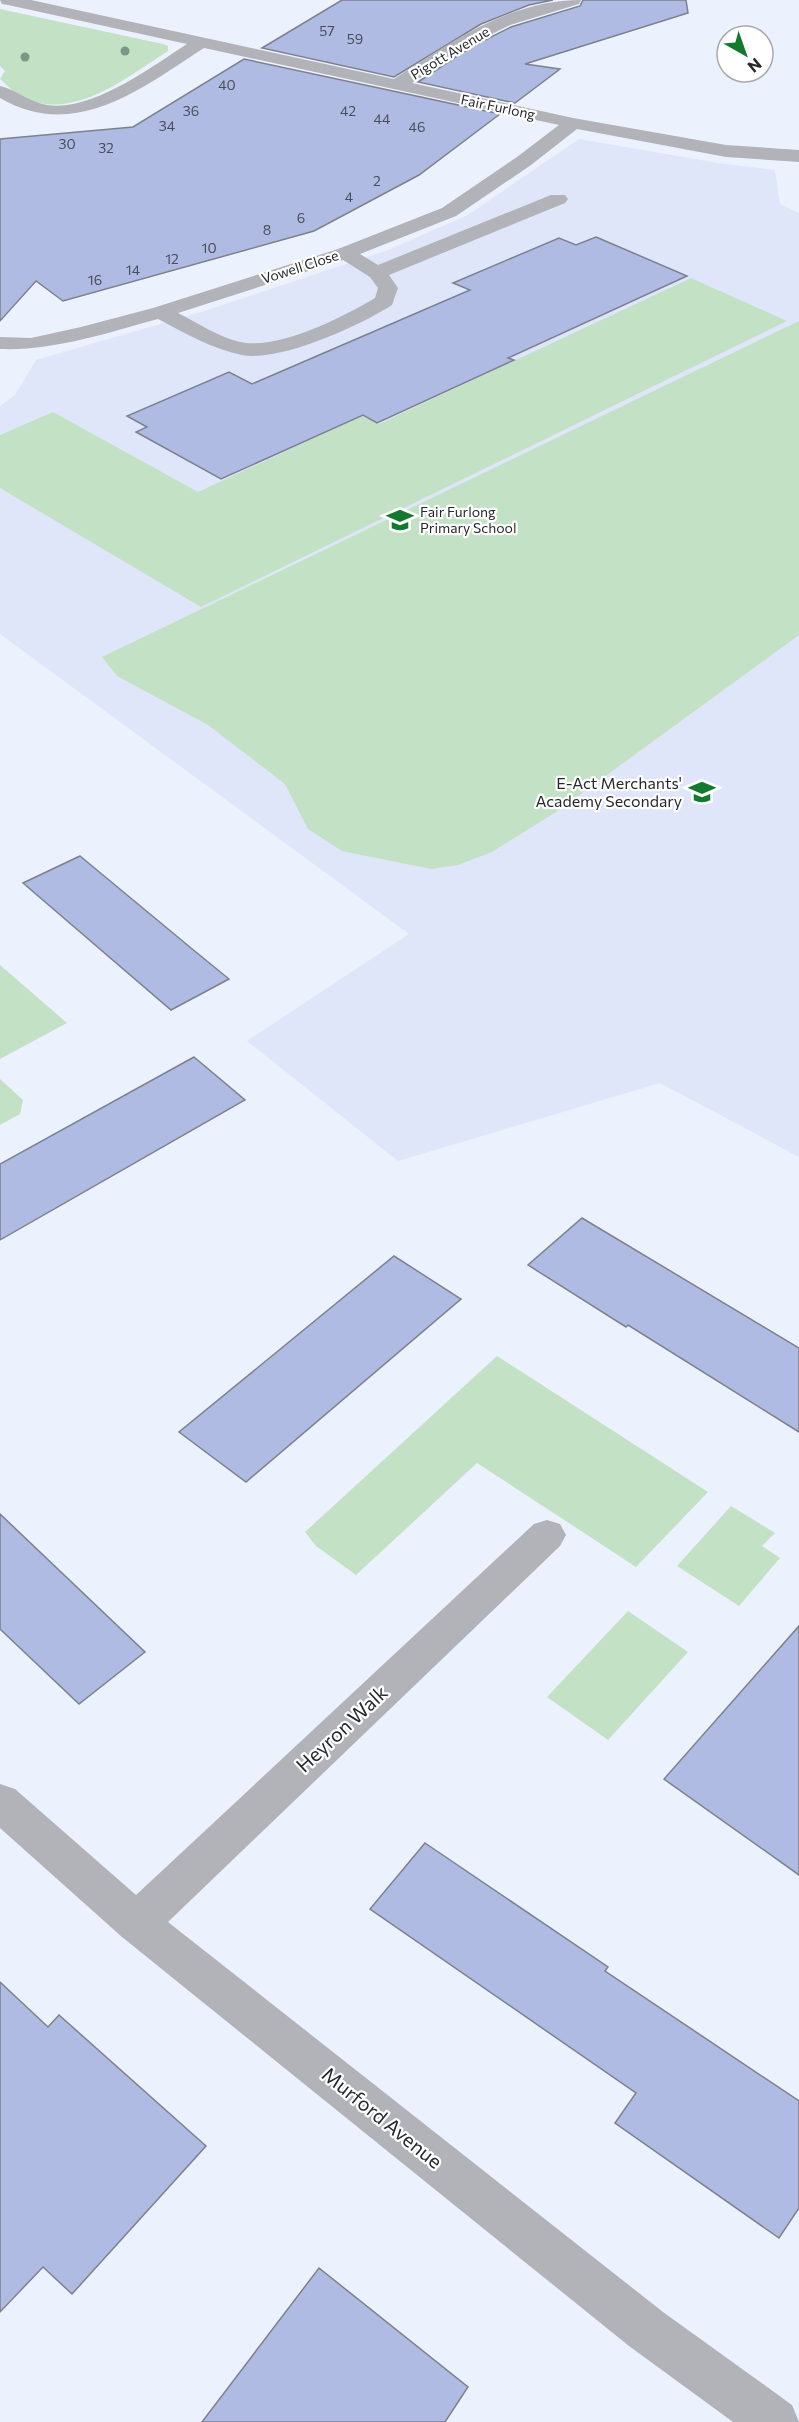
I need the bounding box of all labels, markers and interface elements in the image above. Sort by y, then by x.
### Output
house number: 57 [319,22,335,39]
street label: Pigott Avenue [407,22,492,83]
north arrow [715,24,775,84]
house number: 59 [347,30,363,47]
text: N [744,55,766,77]
house number: 40 [218,76,236,93]
street label: Fair Furlong [459,90,537,123]
house number: 36 [183,102,199,119]
house number: 42 [340,102,356,119]
house number: 44 [374,110,391,127]
house number: 34 [159,117,176,134]
house number: 46 [409,118,425,135]
house number: 30 [58,135,76,152]
house number: 32 [98,139,114,156]
house number: 2 [373,172,381,189]
house number: 4 [345,188,354,205]
house number: 6 [297,209,305,226]
house number: 8 [263,221,271,238]
house number: 10 [201,239,217,256]
street label: Vowell Close [259,246,341,287]
house number: 12 [165,250,179,267]
house number: 14 [126,261,141,278]
house number: 16 [88,271,102,288]
place label: Fair Furlong Primary School [420,503,516,536]
school or university icon: Fair Furlong Primary School [385,505,415,535]
place label: E-Act Merchants' Academy Secondary [535,773,682,810]
school or university icon: E-Act Merchants' Academy Secondary [687,777,717,807]
street label: Heyron Walk [291,1680,392,1777]
street label: Murford Avenue [318,2062,447,2173]

